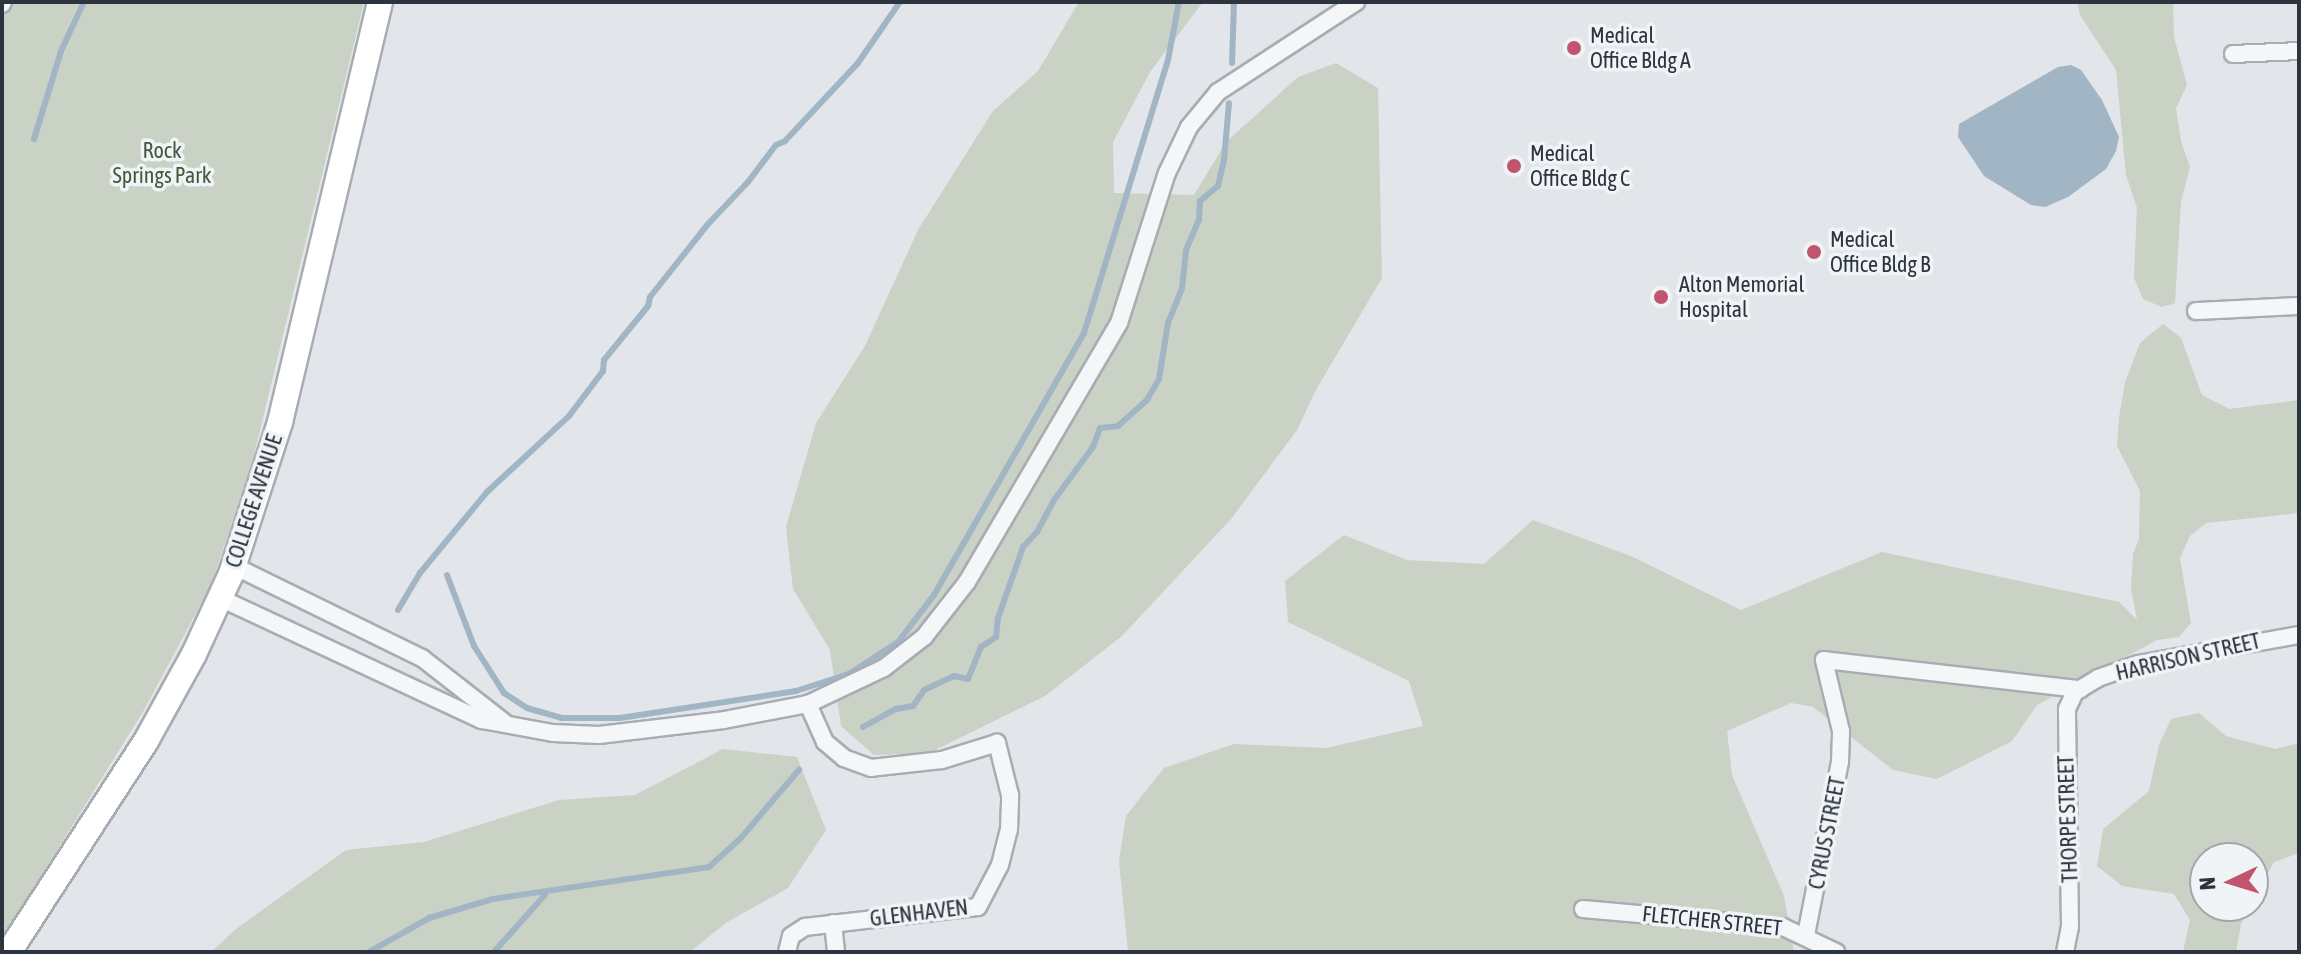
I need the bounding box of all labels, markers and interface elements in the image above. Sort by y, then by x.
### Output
place label: Medical Office Bldg A [1590,22,1691,74]
marker: Medical Office Bldg A [1565,39,1583,57]
park label: Rock Springs Park [113,137,211,188]
place label: Medical Office Bldg C [1530,140,1630,192]
marker: Medical Office Bldg C [1505,157,1523,175]
place label: Medical Office Bldg B [1830,226,1930,278]
marker: Medical Office Bldg B [1805,243,1823,261]
place label: Alton Memorial Hospital [1679,271,1804,322]
marker: Alton Memorial Hospital [1650,286,1672,308]
street label: COLLEGE AVENUE [220,431,288,571]
street label: HARRISON STREET [2113,628,2263,686]
street label: THORPE STREET [2053,755,2083,883]
street label: CYRUS STREET [1803,774,1851,892]
north arrow [2189,842,2269,922]
text: N [2194,876,2220,891]
street label: GLENHAVEN [868,894,970,932]
street label: FLETCHER STREET [1641,901,1783,941]

